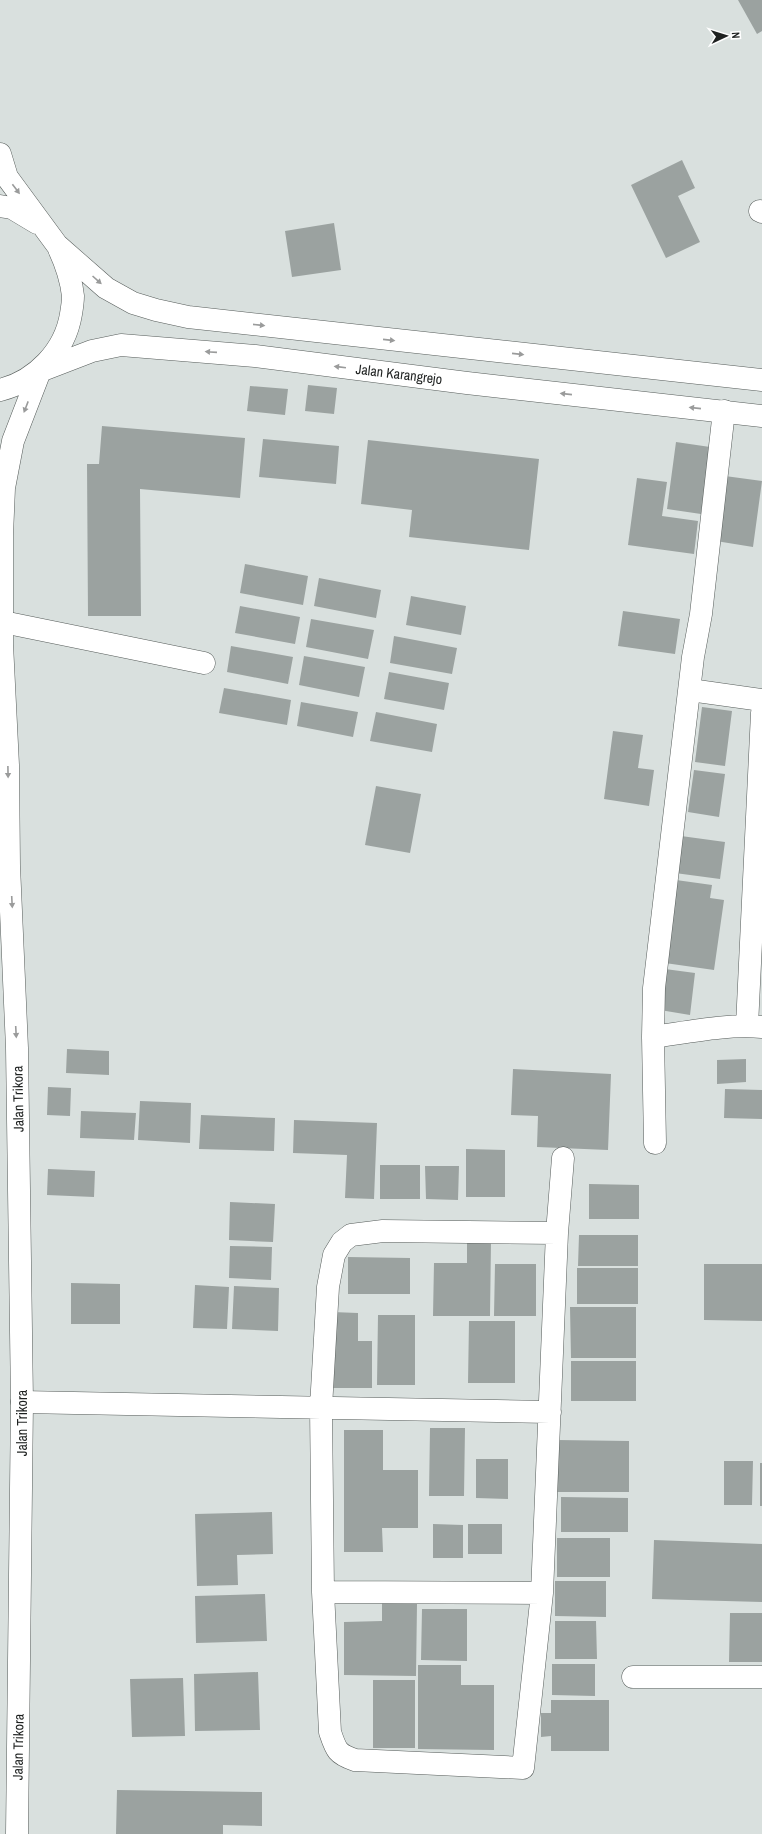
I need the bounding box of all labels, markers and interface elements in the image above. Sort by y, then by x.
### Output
north arrow [706,16,746,56]
text: N [729,32,743,39]
one-way arrow [12,184,20,195]
one-way arrow [92,275,101,284]
one-way arrow [253,322,266,328]
one-way arrow [383,336,395,343]
one-way arrow [205,349,217,356]
one-way arrow [512,351,524,357]
street label: Jalan Karangrejo [355,360,443,388]
one-way arrow [334,363,346,370]
one-way arrow [560,391,572,397]
one-way arrow [22,402,28,414]
one-way arrow [689,405,702,411]
one-way arrow [5,766,11,779]
one-way arrow [8,896,15,908]
one-way arrow [13,1026,20,1038]
street label: Jalan Trikora [8,1065,28,1132]
street label: Jalan Trikora [13,1389,31,1456]
street label: Jalan Trikora [8,1713,28,1780]

